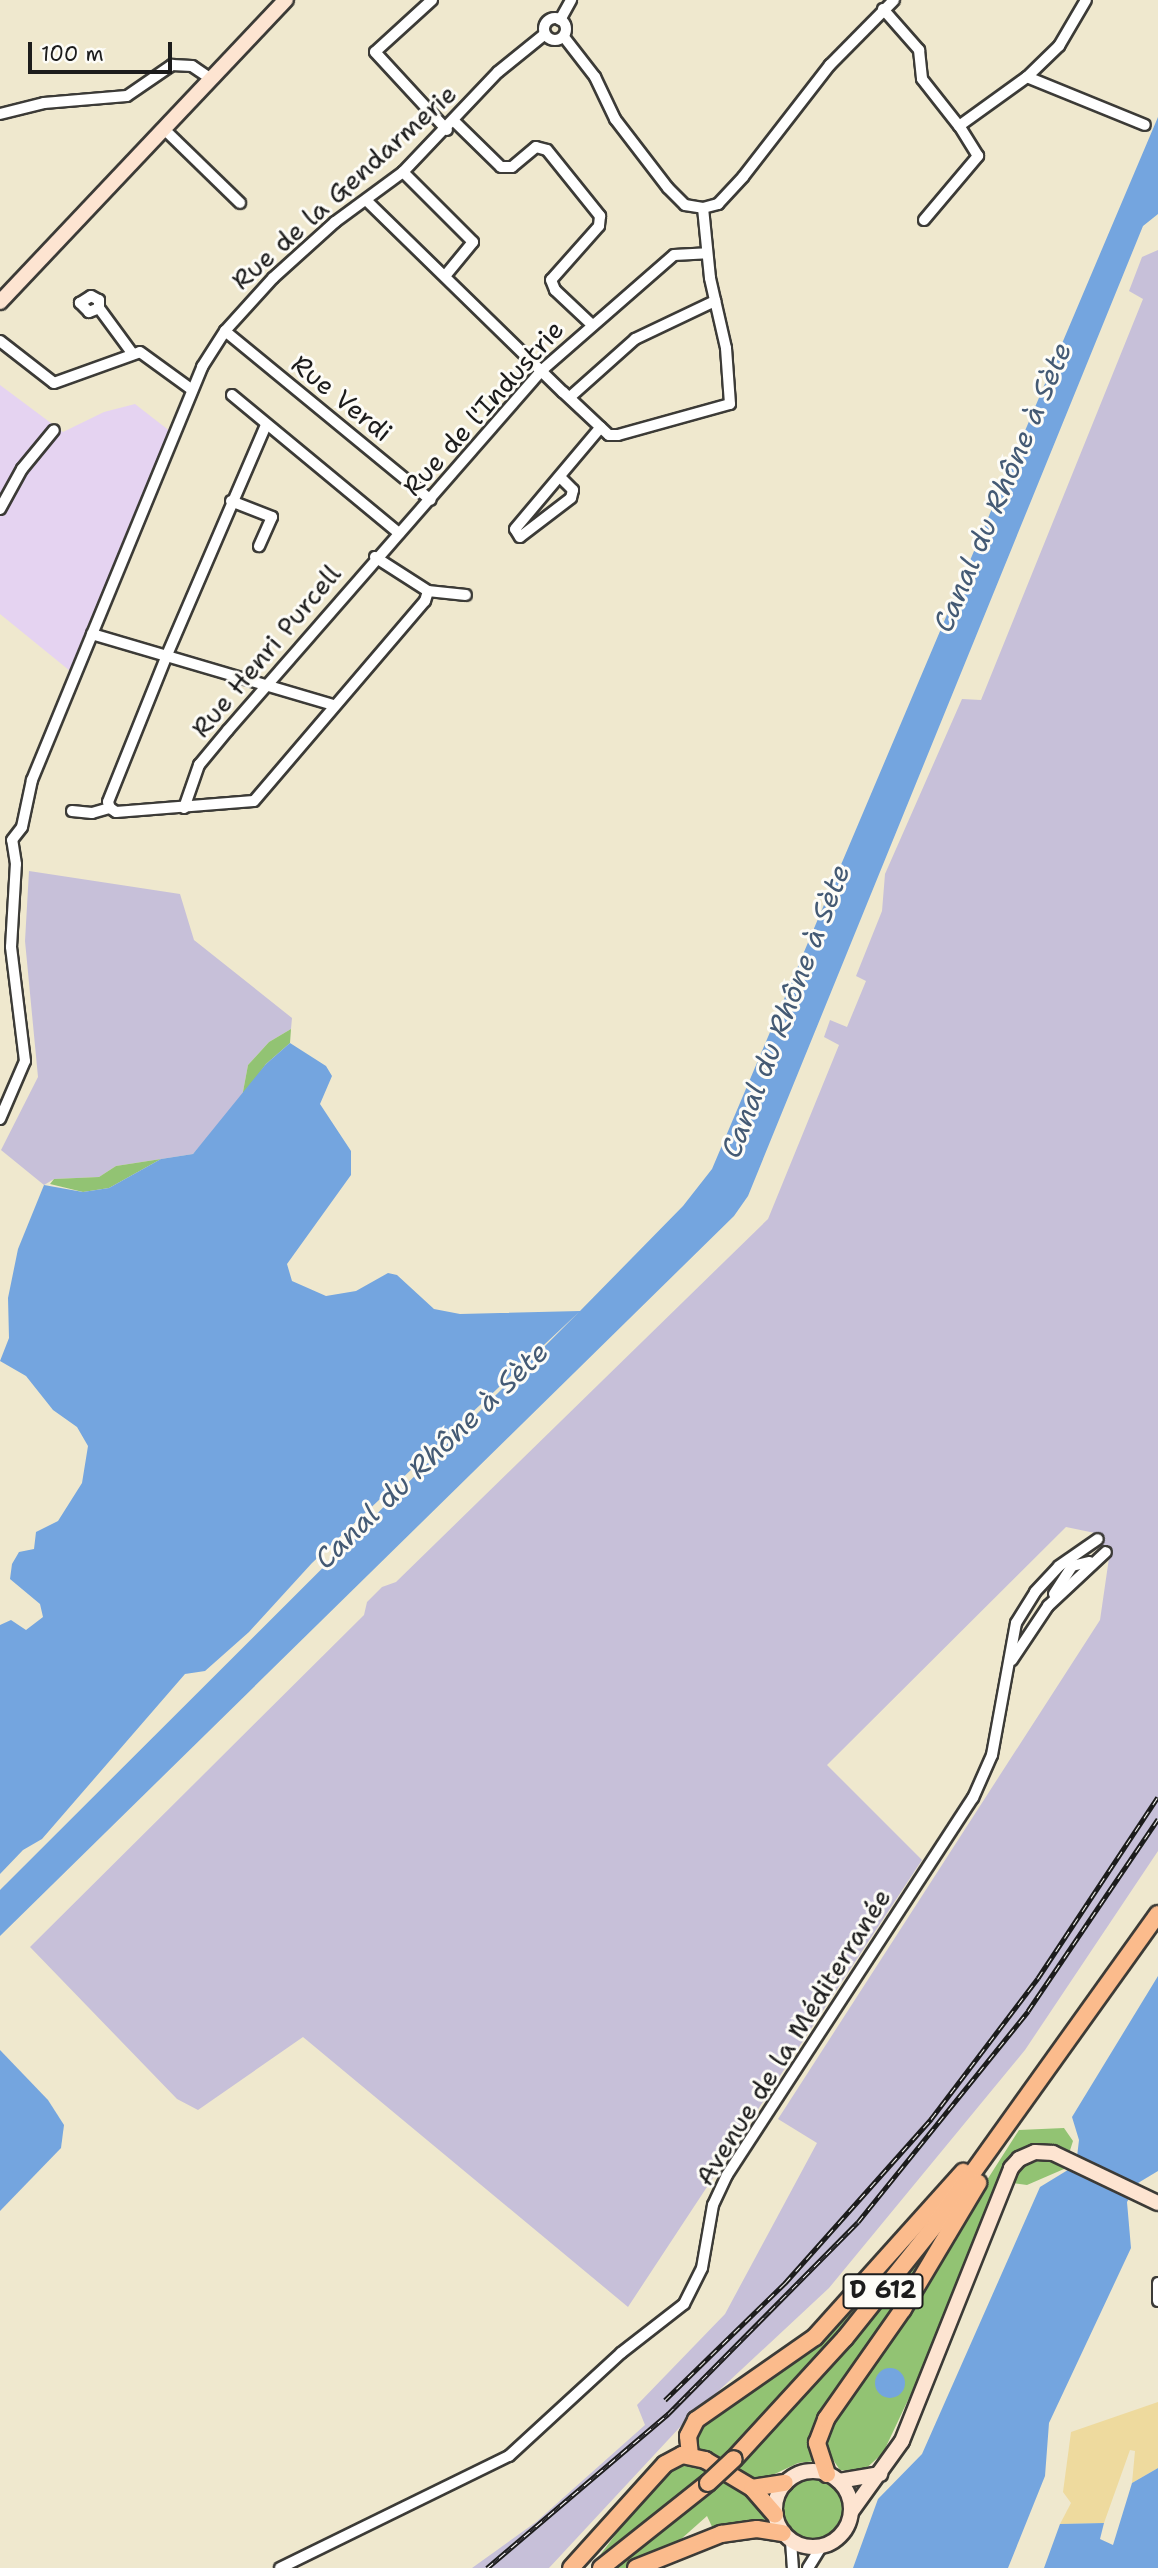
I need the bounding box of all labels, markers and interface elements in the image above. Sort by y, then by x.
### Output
scale bar [32,28,175,72]
text: 100 m [41,40,104,68]
street label: Rue de la Gendarmerie [225,78,463,296]
street label: Rue de l'Industrie [396,314,570,502]
water label: Canal du Rhône à Sète [926,337,1078,637]
street label: Rue Verdi [285,348,399,448]
street label: Rue Henri Purcell [185,558,347,744]
water label: Canal du Rhône à Sète [713,859,857,1163]
water label: Canal du Rhône à Sète [307,1335,555,1575]
street label: Avenue de la Méditerranée [689,1883,897,2191]
road number: D 612 [841,2270,925,2312]

